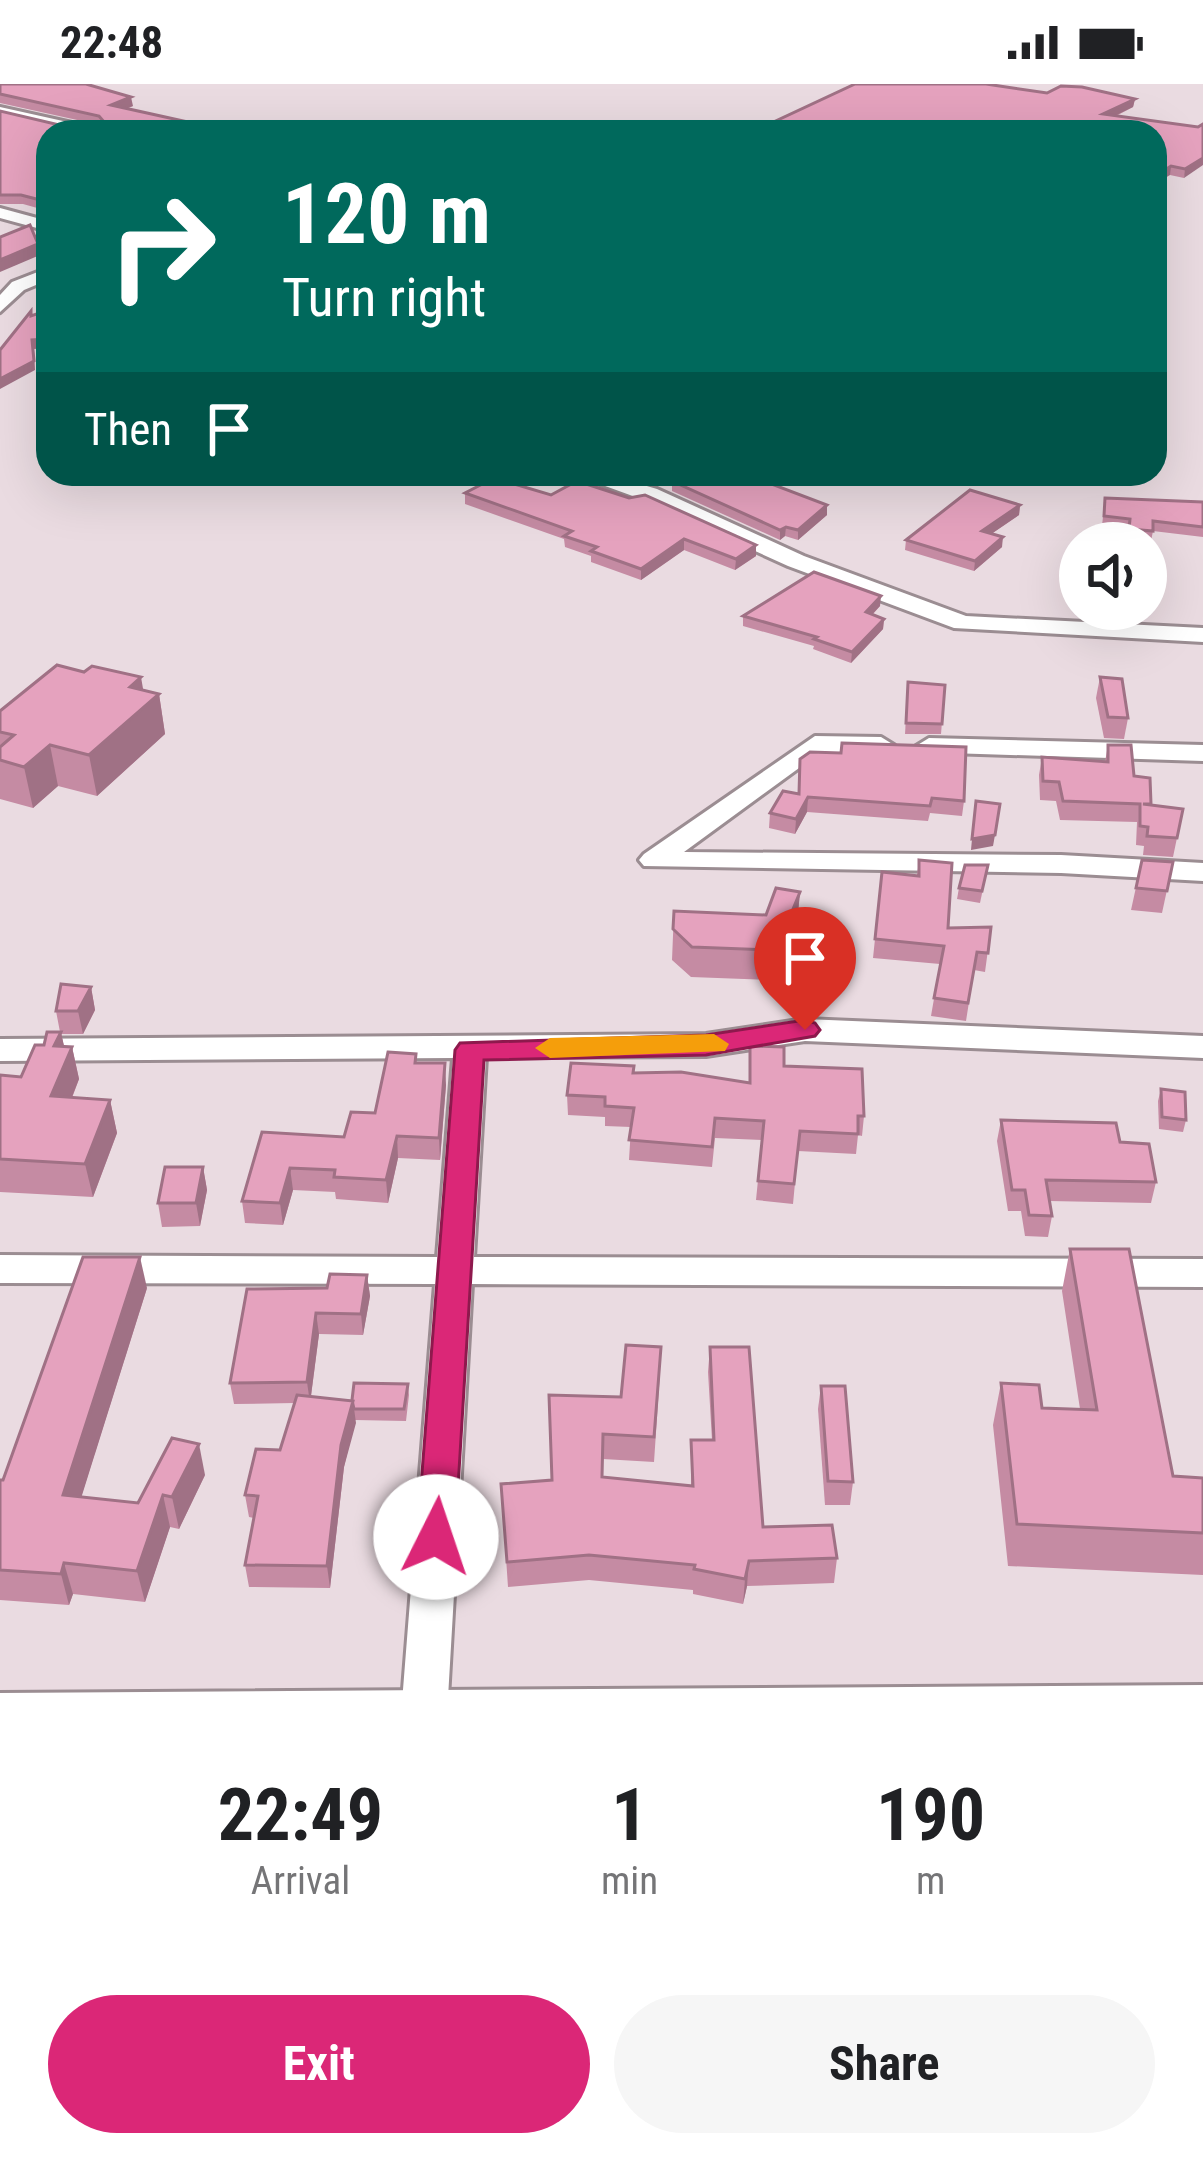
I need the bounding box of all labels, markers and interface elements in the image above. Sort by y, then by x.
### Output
text: 22:48 [60,16,163,69]
text: 120 m [282,165,491,264]
icon: right [84,168,240,324]
text: Turn right [282,266,486,329]
icon: arrive [196,396,262,462]
text: Then [84,403,172,456]
map controls [1059,522,1167,630]
button: sound [1059,522,1167,630]
pin [754,907,856,1030]
icon: arrive [772,925,838,991]
position arrow [373,1474,499,1600]
text: 22:49 [218,1773,383,1858]
text: 1 [611,1773,648,1858]
text: 190 [876,1773,985,1858]
text: Arrival [251,1858,350,1904]
text: min [601,1858,658,1904]
text: m [916,1858,945,1904]
button: Exit [48,1995,590,2133]
button: Share [614,1995,1155,2133]

